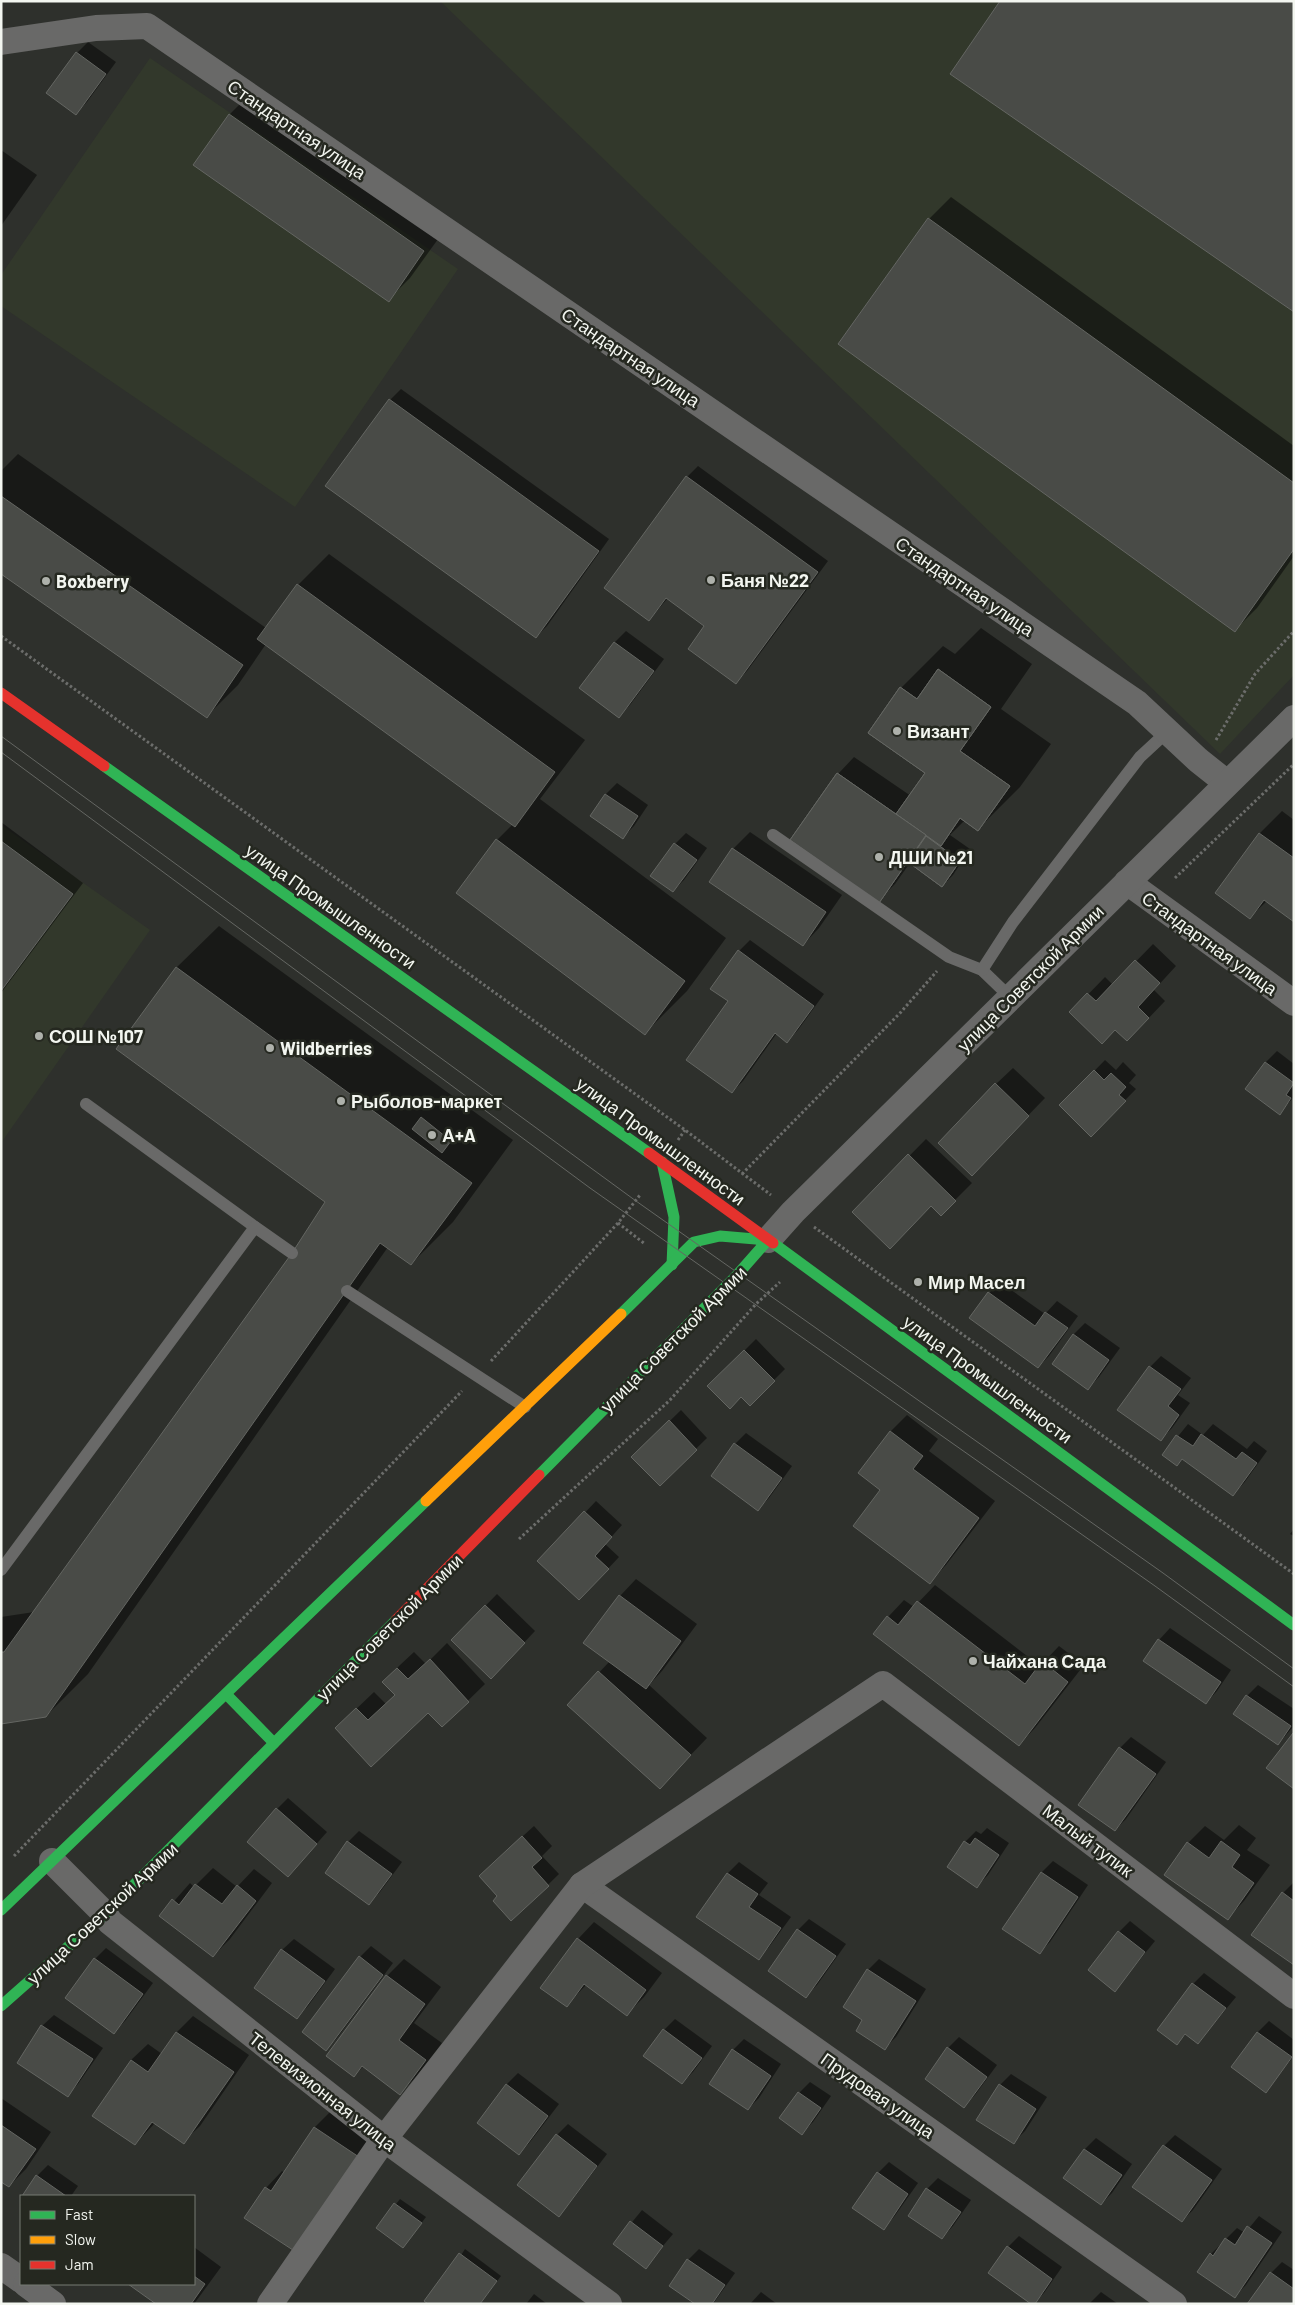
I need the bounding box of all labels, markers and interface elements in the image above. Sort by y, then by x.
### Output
street label: Стандартная улица [224,75,371,184]
street label: Стандартная улица [558,303,705,412]
street label: Стандартная улица [892,532,1039,641]
place label: Баня №22 [721,569,809,591]
place label: Boxberry [56,570,129,592]
marker: Баня №22 [705,574,717,586]
marker: Boxberry [40,575,52,587]
place label: Визант [907,720,970,742]
marker: Визант [891,725,903,737]
street label: улица Промышленности [241,839,421,973]
place label: ДШИ №21 [889,846,973,868]
marker: ДШИ №21 [873,851,885,863]
street label: Стандартная улица [1138,886,1283,1000]
street label: улица Советской Армии [952,900,1108,1056]
place label: СОШ №107 [49,1025,143,1047]
marker: СОШ №107 [33,1030,45,1042]
place label: Wildberries [280,1037,372,1059]
marker: Wildberries [264,1042,276,1054]
street label: улица Промышленности [572,1072,750,1210]
place label: Рыболов-маркет [351,1090,503,1112]
marker: Рыболов-маркет [335,1095,347,1107]
place label: А+A [442,1124,476,1146]
marker: А+A [426,1129,438,1141]
street label: улица Советской Армии [595,1261,751,1417]
place label: Мир Масел [928,1271,1025,1293]
marker: Мир Масел [912,1276,924,1288]
street label: улица Промышленности [899,1310,1077,1448]
street label: улица Советской Армии [311,1549,467,1705]
place label: Чайхана Сада [983,1650,1107,1672]
marker: Чайхана Сада [967,1655,979,1667]
street label: Малый тупик [1038,1799,1138,1881]
street label: улица Советской Армии [22,1837,182,1989]
street label: Телевизионная улица [245,2027,402,2156]
street label: Прудовая улица [817,2048,940,2143]
legend [20,2195,195,2285]
text: Fast [65,2205,93,2223]
text: Slow [65,2230,96,2248]
text: Jam [65,2255,94,2273]

